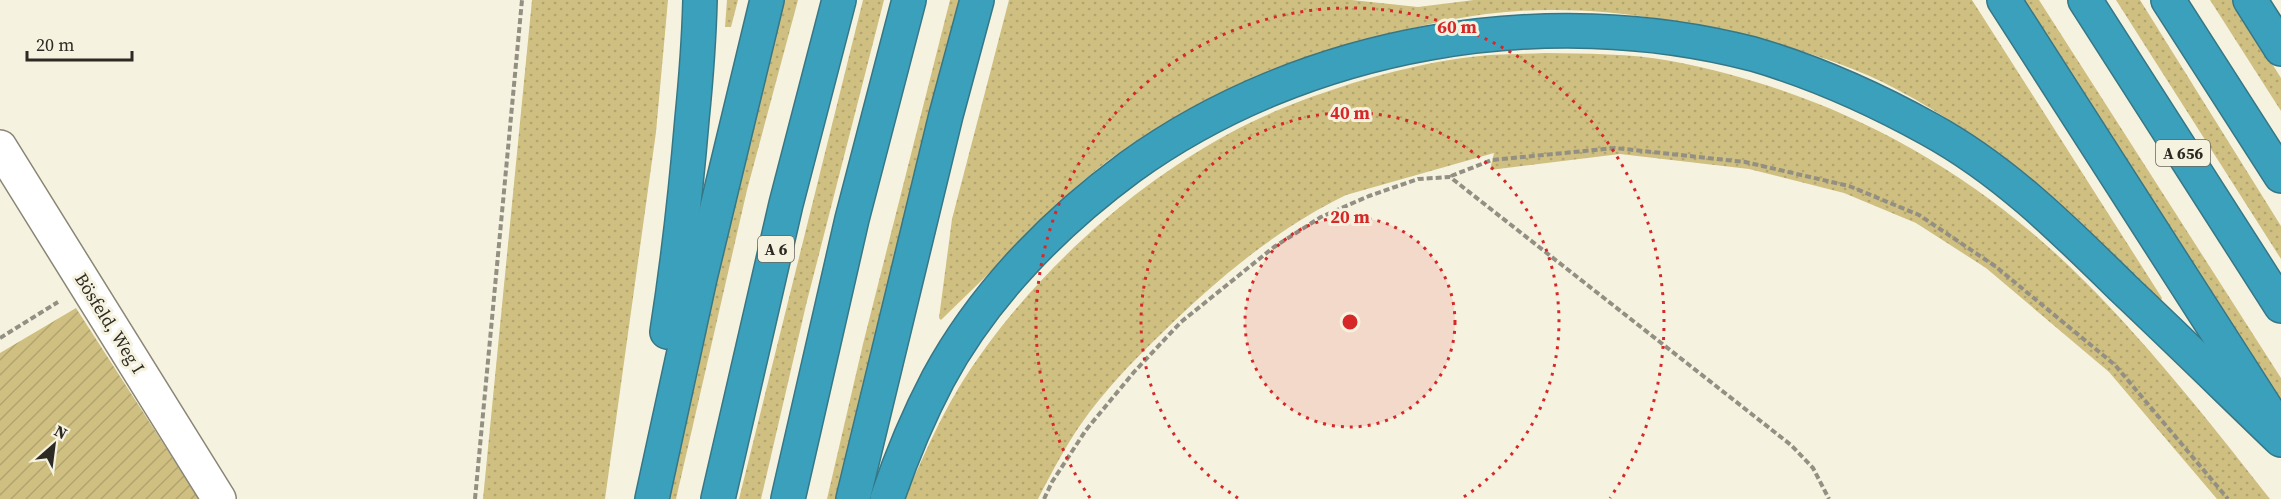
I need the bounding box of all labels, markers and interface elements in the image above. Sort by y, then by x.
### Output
text: 60 m [1437,14,1477,39]
scale bar [27,24,132,62]
text: 20 m [36,32,74,57]
text: 40 m [1330,100,1370,125]
road number: A 656 [2156,140,2210,166]
text: 20 m [1330,204,1370,229]
road number: A 6 [758,236,794,262]
street label: Bösfeld, Weg I [69,268,151,378]
centre of rings [1340,312,1360,332]
north arrow [24,415,84,475]
text: N [51,419,72,444]

